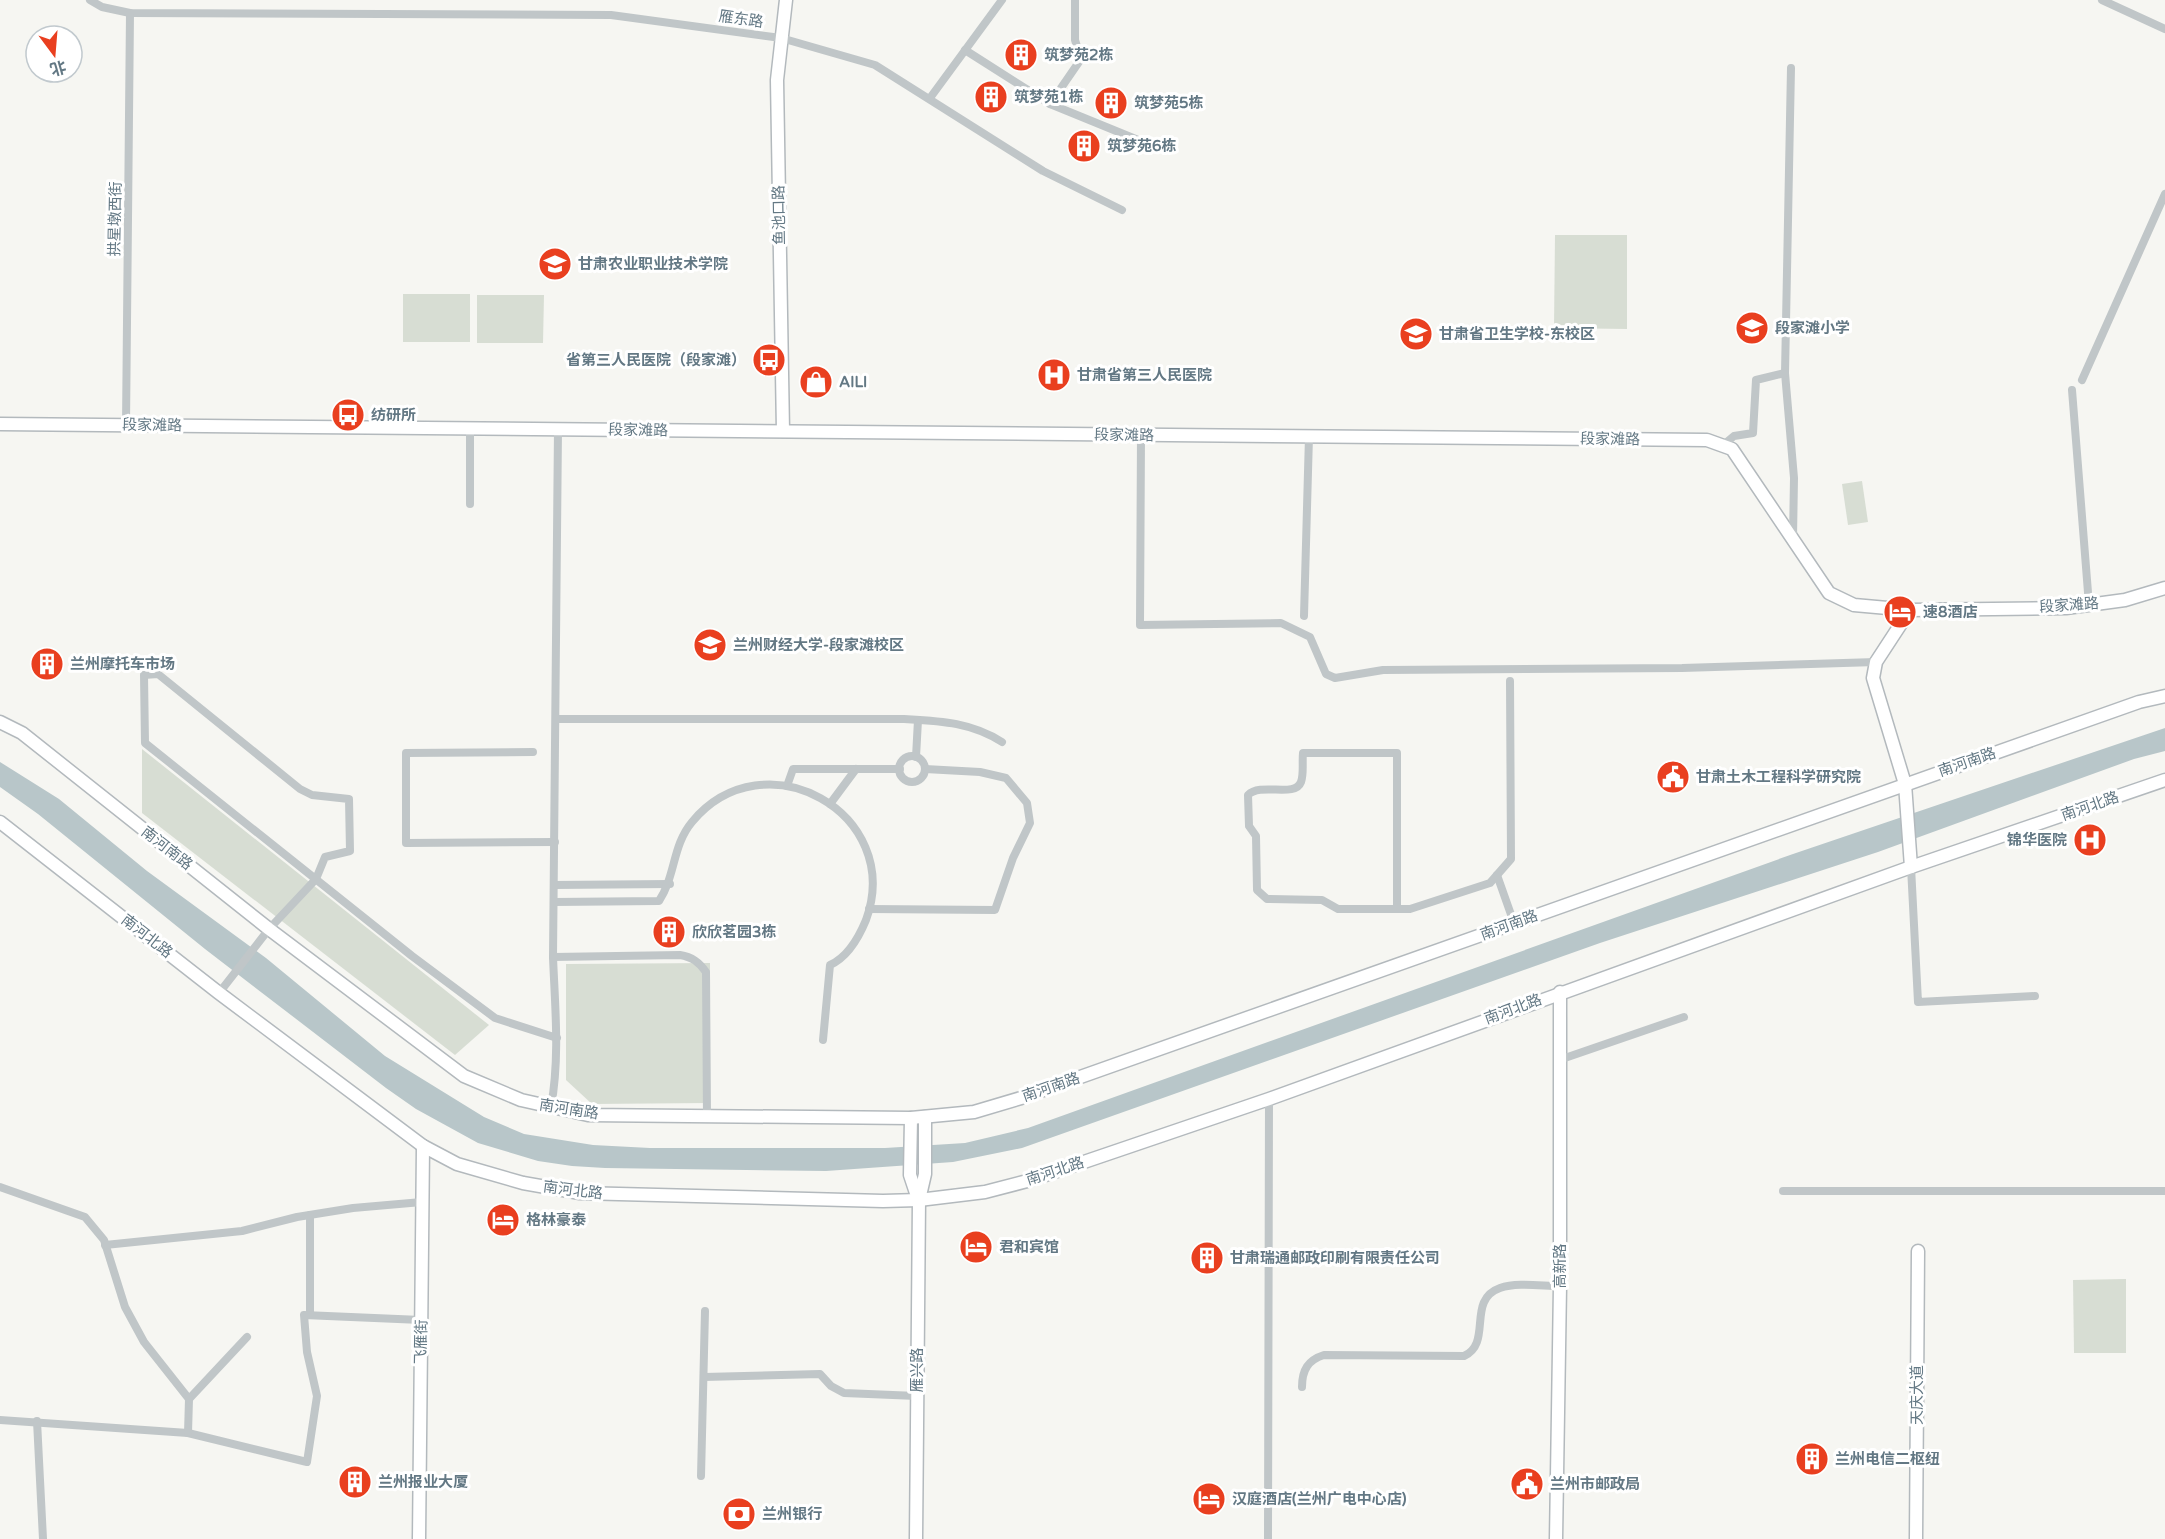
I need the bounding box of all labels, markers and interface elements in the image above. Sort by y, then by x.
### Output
street label: 雁东路 [717,7,765,31]
north arrow [24,24,84,84]
building icon: 筑梦苑2栋 [1003,37,1039,73]
place label: 筑梦苑2栋 [1044,46,1113,64]
text: 北 [47,56,68,79]
building icon: 筑梦苑1栋 [973,79,1009,115]
building icon: 筑梦苑5栋 [1093,85,1129,121]
place label: 筑梦苑1栋 [1014,88,1083,106]
place label: 筑梦苑5栋 [1134,94,1203,112]
building icon: 筑梦苑6栋 [1066,128,1102,164]
place label: 筑梦苑6栋 [1107,137,1176,155]
street label: 拱星墩西街 [105,181,125,257]
street label: 鱼池口路 [769,185,789,245]
school or university icon: 甘肃农业职业技术学院 [537,246,573,282]
place label: 甘肃农业职业技术学院 [578,255,728,273]
school or university icon: 段家滩小学 [1734,310,1770,346]
school or university icon: 甘肃省卫生学校-东校区 [1398,316,1434,352]
place label: 段家滩小学 [1775,319,1850,337]
place label: 甘肃省卫生学校-东校区 [1439,325,1595,343]
bus stop icon: 省第三人民医院（段家滩） [751,342,787,378]
place label: 省第三人民医院（段家滩） [566,351,746,369]
hospital icon: 甘肃省第三人民医院 [1036,357,1072,393]
shop icon: AILI [798,364,834,400]
place label: 甘肃省第三人民医院 [1077,366,1212,384]
place label: AILI [839,373,867,391]
bus stop icon: 纺研所 [330,397,366,433]
place label: 纺研所 [371,406,416,424]
street label: 段家滩路 [122,415,182,435]
street label: 段家滩路 [608,420,668,440]
street label: 段家滩路 [1094,425,1154,445]
street label: 段家滩路 [1580,429,1640,449]
hotel icon: 速8酒店 [1882,594,1918,630]
street label: 段家滩路 [2038,594,2100,616]
place label: 速8酒店 [1923,603,1977,621]
school or university icon: 兰州财经大学-段家滩校区 [692,627,728,663]
place label: 兰州财经大学-段家滩校区 [733,636,904,654]
building icon: 兰州摩托车市场 [29,646,65,682]
place label: 兰州摩托车市场 [70,655,175,673]
street label: 南河南路 [1936,744,1998,780]
public building icon: 甘肃土木工程科学研究院 [1655,759,1691,795]
place label: 甘肃土木工程科学研究院 [1696,768,1861,786]
street label: 南河北路 [2059,788,2121,824]
street label: 南河南路 [138,822,196,874]
hospital icon: 锦华医院 [2072,822,2108,858]
place label: 锦华医院 [2007,831,2067,849]
street label: 南河南路 [1478,906,1540,944]
street label: 南河北路 [118,910,176,962]
building icon: 欣欣茗园3栋 [651,914,687,950]
place label: 欣欣茗园3栋 [692,923,776,941]
street label: 南河北路 [1482,990,1544,1028]
street label: 南河南路 [1020,1069,1082,1105]
street label: 南河南路 [538,1095,600,1123]
street label: 南河北路 [1024,1153,1086,1189]
street label: 南河北路 [542,1177,604,1203]
hotel icon: 格林豪泰 [485,1202,521,1238]
place label: 格林豪泰 [526,1211,587,1229]
hotel icon: 君和宾馆 [958,1229,994,1265]
place label: 君和宾馆 [999,1238,1059,1256]
building icon: 甘肃瑞通邮政印刷有限责任公司 [1189,1240,1225,1276]
street label: 高新路 [1551,1243,1569,1289]
place label: 甘肃瑞通邮政印刷有限责任公司 [1230,1249,1440,1267]
street label: 飞雁街 [412,1319,430,1365]
street label: 雁兴路 [908,1347,926,1393]
street label: 天庆大道 [1908,1365,1926,1425]
building icon: 兰州电信二枢纽 [1794,1441,1830,1477]
place label: 兰州电信二枢纽 [1835,1450,1940,1468]
building icon: 兰州报业大厦 [337,1464,373,1500]
public building icon: 兰州市邮政局 [1509,1466,1545,1502]
place label: 兰州报业大厦 [378,1473,468,1491]
place label: 兰州市邮政局 [1550,1475,1640,1493]
hotel icon: 汉庭酒店(兰州广电中心店) [1191,1481,1227,1517]
place label: 汉庭酒店(兰州广电中心店) [1232,1490,1407,1508]
bank icon: 兰州银行 [721,1496,757,1532]
place label: 兰州银行 [762,1505,822,1523]

